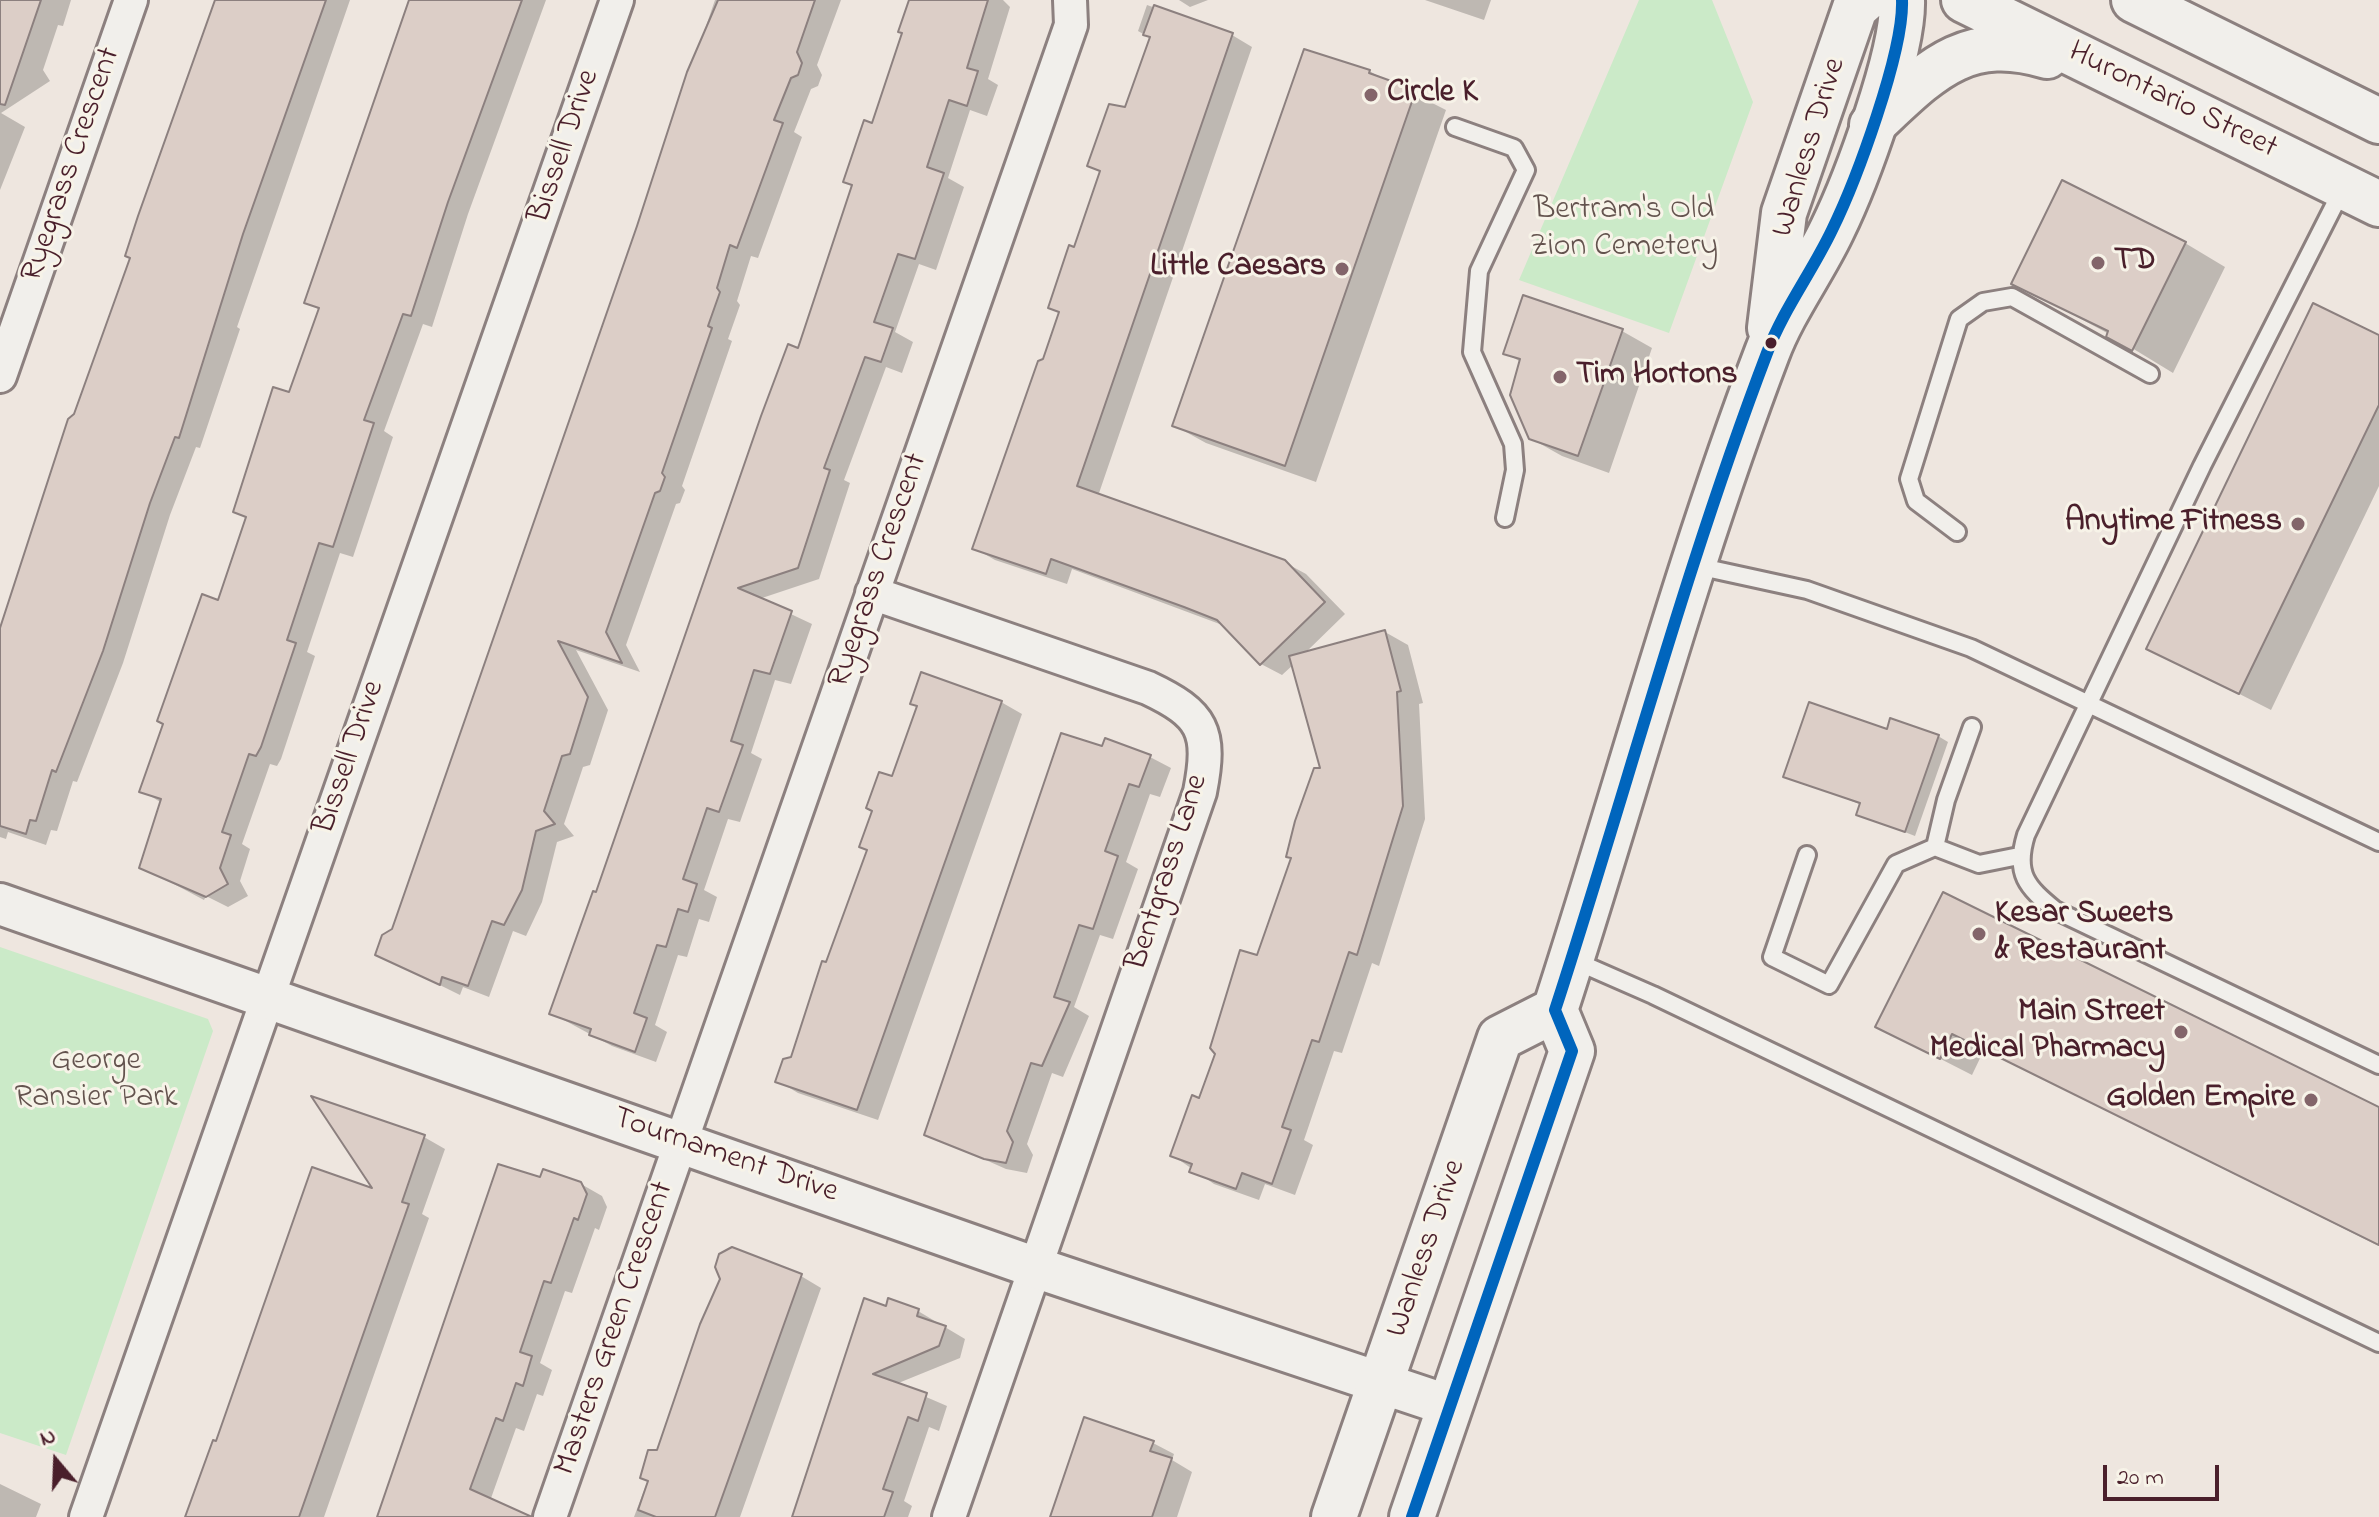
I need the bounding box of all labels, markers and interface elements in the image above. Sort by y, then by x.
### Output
street label: Hurontario Street [2061,35,2283,169]
street label: Ryegrass Crescent [15,43,131,287]
street label: Wanless Drive [1766,54,1856,242]
street label: Bissell Drive [522,65,610,229]
place label: Circle K [1387,76,1478,114]
marker: Circle K [1362,86,1380,104]
park label: Bertram's Old Zion Cemetery [1530,193,1718,268]
place label: TD [2114,244,2156,282]
place label: Little Caesars [1150,250,1326,288]
marker: TD [2089,254,2107,272]
marker: Little Caesars [1333,260,1351,278]
unlabelled marker [1763,335,1779,351]
place label: Tim Hortons [1576,358,1738,396]
marker: Tim Hortons [1551,368,1569,386]
street label: Ryegrass Crescent [822,449,938,693]
place label: Anytime Fitness [2065,505,2282,543]
marker: Anytime Fitness [2289,515,2307,533]
street label: Bissell Drive [307,676,395,840]
street label: Bentgrass Lane [1119,770,1219,976]
place label: Kesar Sweets & Restaurant [1995,897,2174,972]
marker: Kesar Sweets & Restaurant [1970,925,1988,943]
place label: Main Street Medical Pharmacy [1930,995,2165,1070]
marker: Main Street Medical Pharmacy [2172,1023,2190,1041]
park label: George Ransier Park [15,1044,177,1119]
place label: Golden Empire [2106,1081,2295,1119]
marker: Golden Empire [2302,1091,2320,1109]
street label: Tournament Drive [607,1101,843,1213]
street label: Wanless Drive [1380,1155,1476,1343]
street label: Masters Green Crescent [548,1177,684,1481]
north arrow [16,1421,96,1501]
text: N [36,1421,60,1456]
scale bar [2107,1449,2223,1499]
text: 20 m [2117,1461,2164,1496]

